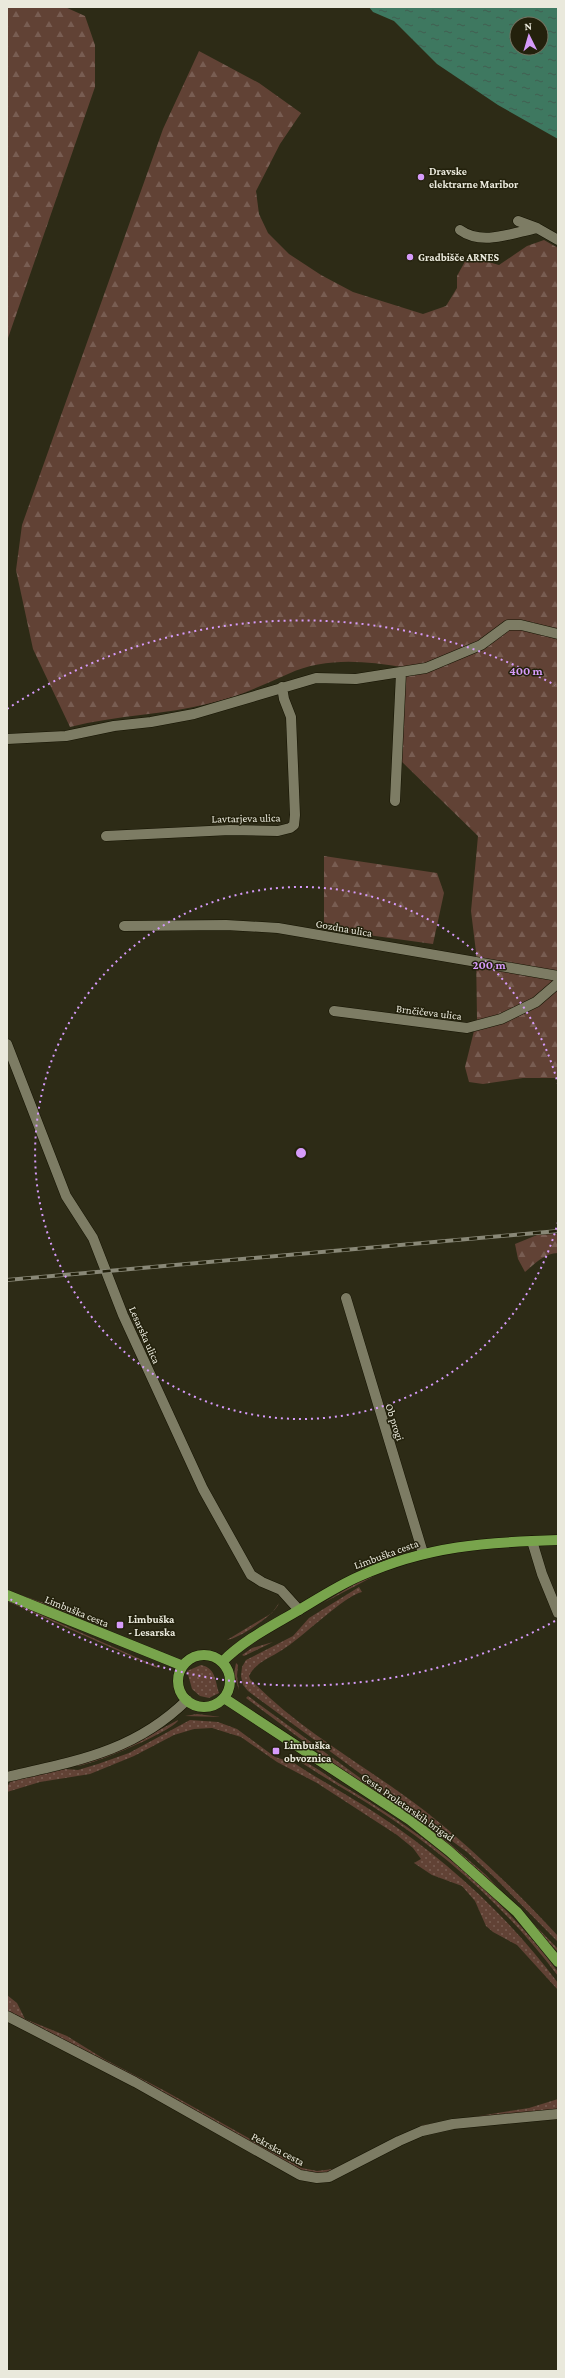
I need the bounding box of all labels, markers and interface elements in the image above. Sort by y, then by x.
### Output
north arrow [509,16,549,56]
text: N [524,20,533,32]
place label: Dravske elektrarne Maribor [429,165,519,190]
marker: Dravske elektrarne Maribor [416,172,426,182]
place label: Gradbišče ARNES [418,251,499,263]
marker: Gradbišče ARNES [405,252,415,262]
text: 400 m [509,664,544,678]
street label: Lavtarjeva ulica [211,811,281,826]
street label: Gozdna ulica [315,917,373,939]
text: 200 m [472,958,506,972]
street label: Brnčičeva ulica [396,1002,462,1022]
centre of rings [294,1146,308,1160]
street label: Lesarska ulica [127,1304,163,1366]
street label: Ob progi [382,1402,407,1442]
street label: Limbuška cesta [352,1537,420,1571]
street label: Limbuška cesta [43,1593,111,1629]
place label: Limbuška - Lesarska [128,1613,176,1638]
marker: Limbuška - Lesarska [115,1620,125,1630]
place label: Limbuška obvoznica [284,1739,332,1764]
marker: Limbuška obvoznica [271,1746,281,1756]
street label: Cesta Proletarskih brigad [359,1770,457,1844]
street label: Pekrska cesta [249,2130,307,2168]

